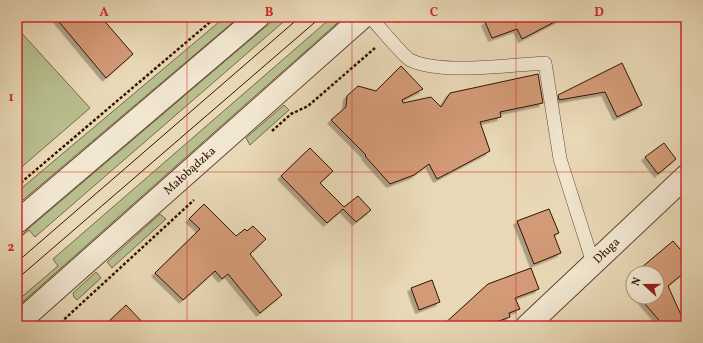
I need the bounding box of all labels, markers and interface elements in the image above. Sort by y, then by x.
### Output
text: A [99,4,109,22]
text: B [265,4,274,22]
text: C [430,4,438,22]
text: D [594,4,604,22]
text: 1 [8,89,14,107]
street label: Małobądzka [161,143,219,199]
street label: Długa [590,234,624,268]
text: 2 [8,239,15,257]
north arrow [625,265,665,305]
text: N [629,276,645,288]

